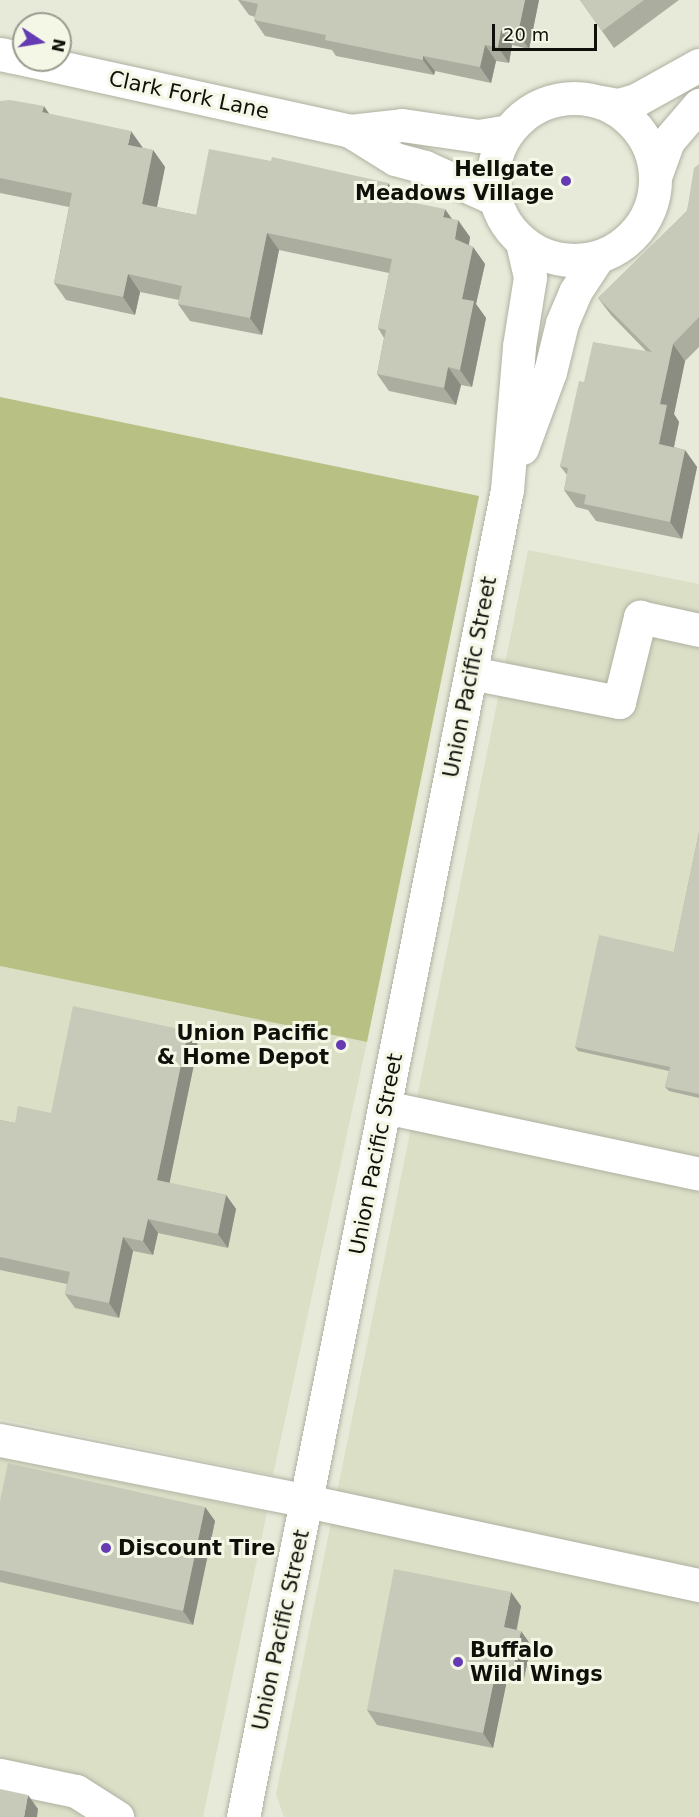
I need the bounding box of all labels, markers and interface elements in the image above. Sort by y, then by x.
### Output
north arrow [12,12,72,72]
scale bar [495,12,600,50]
text: 20 m [503,24,549,45]
text: N [47,37,69,54]
street label: Clark Fork Lane [107,66,271,124]
place label: Hellgate Meadows Village [355,156,554,206]
marker: Hellgate Meadows Village [559,174,573,188]
street label: Union Pacific Street [438,574,502,780]
place label: Union Pacific & Home Depot [157,1020,329,1070]
marker: Union Pacific & Home Depot [334,1038,348,1052]
street label: Union Pacific Street [344,1051,408,1257]
street label: Union Pacific Street [247,1527,315,1733]
place label: Discount Tire [118,1535,275,1561]
marker: Discount Tire [99,1541,113,1555]
place label: Buffalo Wild Wings [470,1637,603,1687]
marker: Buffalo Wild Wings [451,1655,465,1669]

